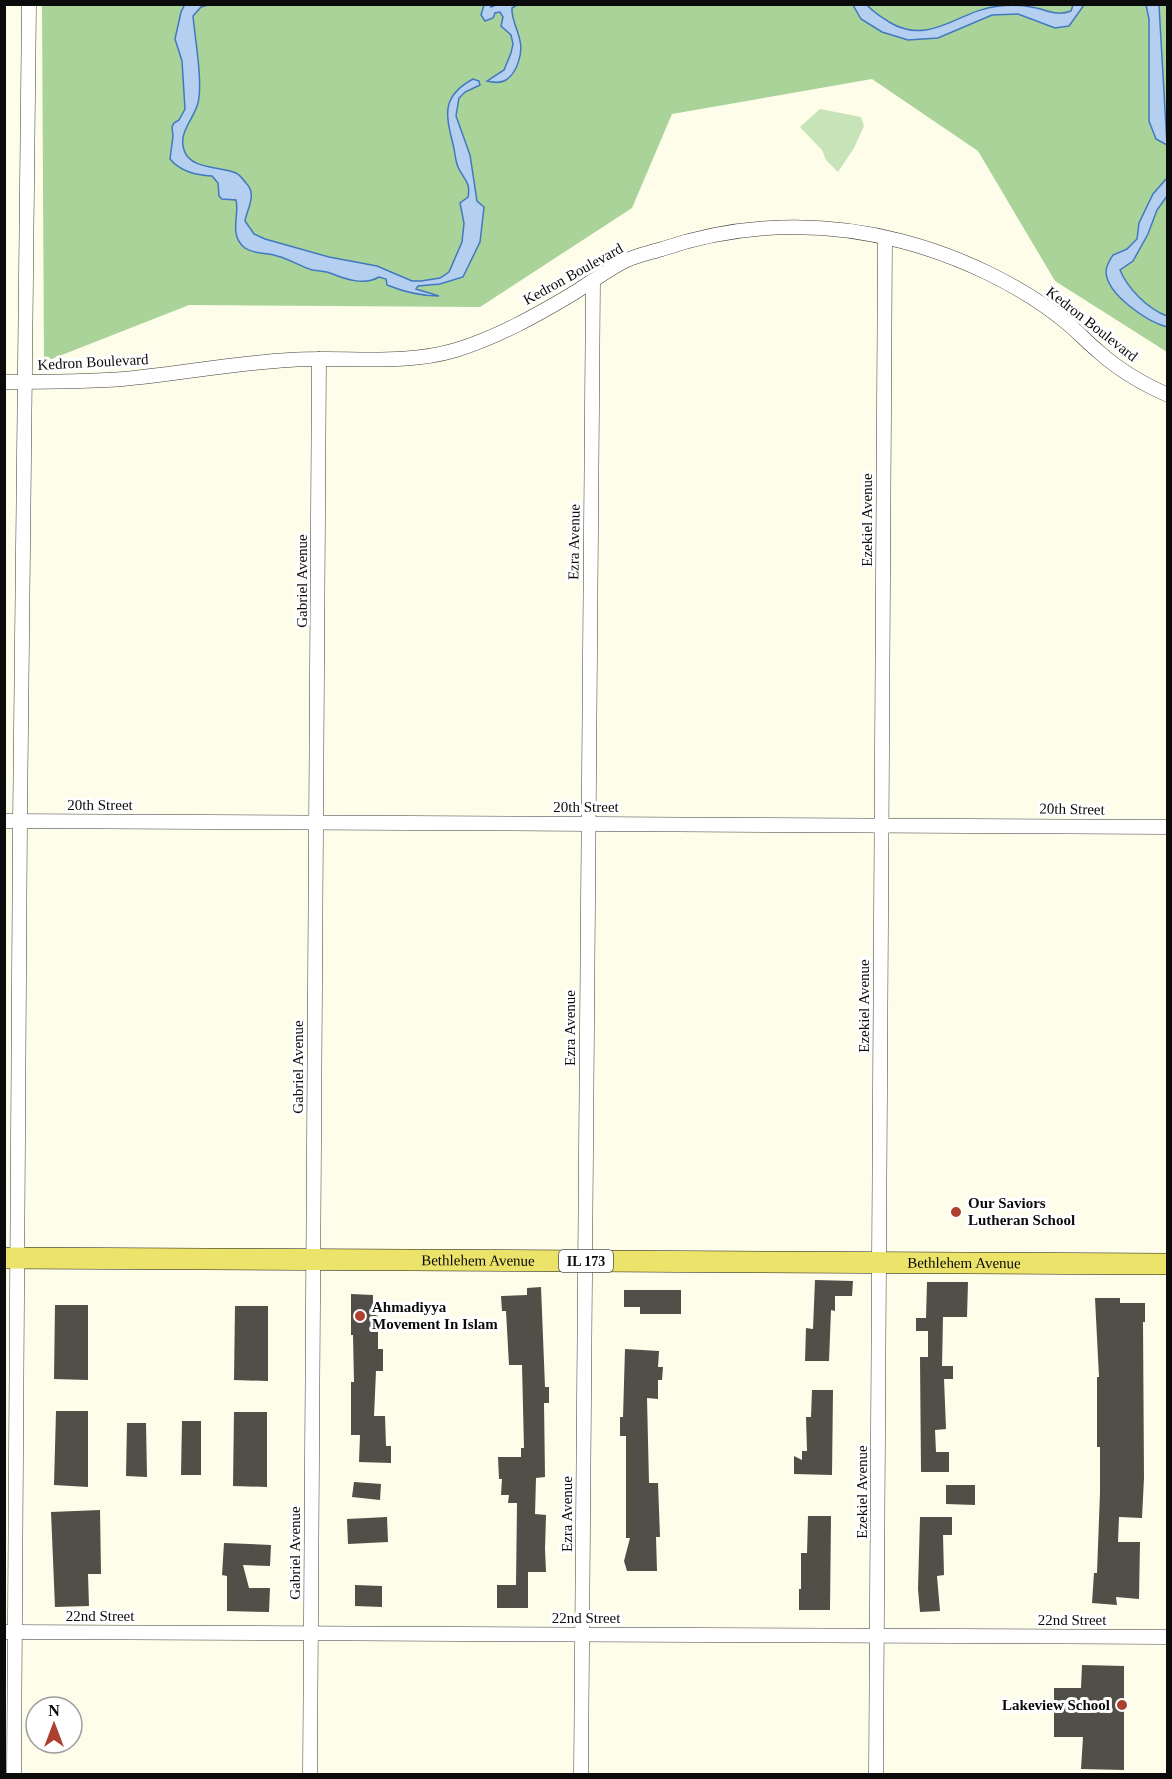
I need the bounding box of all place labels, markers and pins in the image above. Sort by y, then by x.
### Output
place label: Our Saviors Lutheran School [968,1195,1075,1228]
marker: Our Saviors Lutheran School [949,1205,963,1219]
place label: Ahmadiyya Movement In Islam [372,1299,498,1332]
marker: Ahmadiyya Movement In Islam [353,1309,367,1323]
place label: Lakeview School [1002,1697,1110,1713]
marker: Lakeview School [1115,1698,1129,1712]

